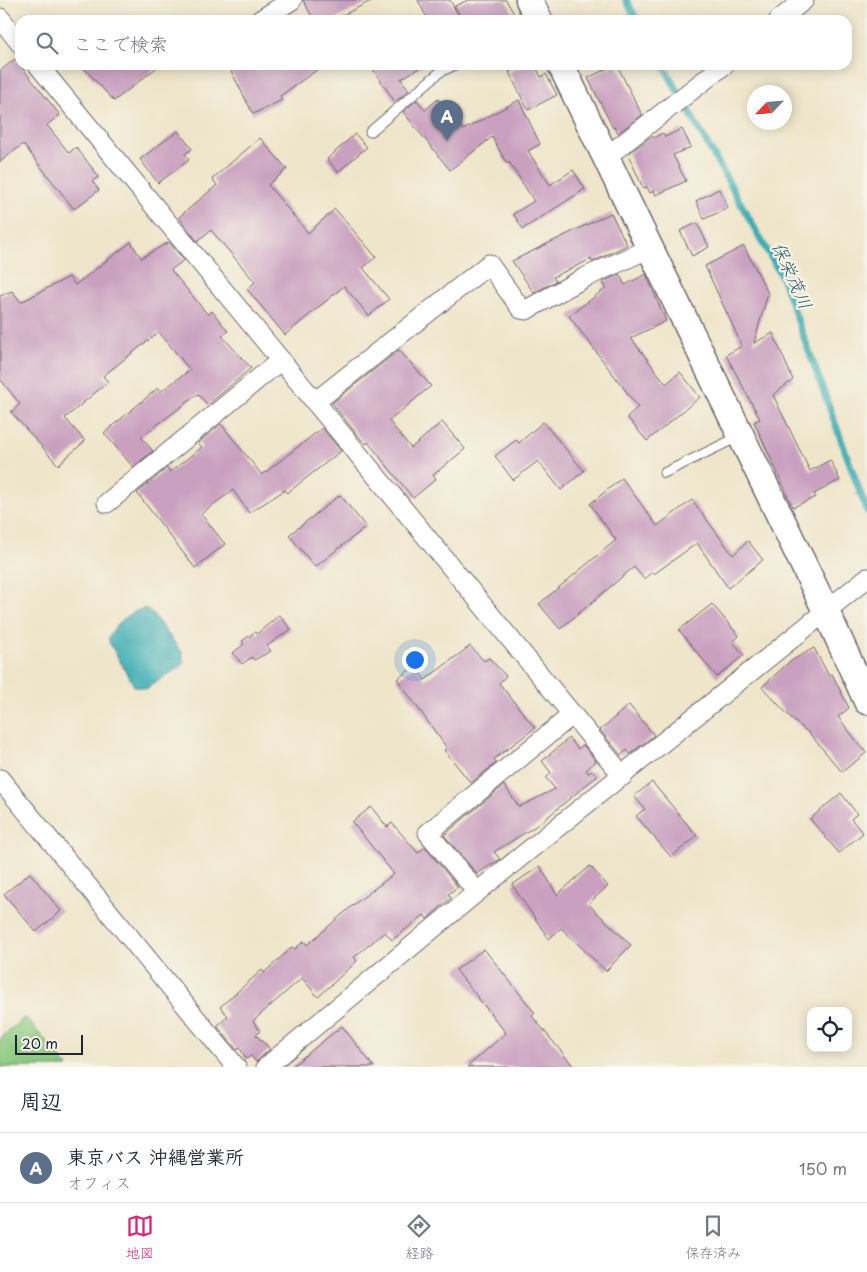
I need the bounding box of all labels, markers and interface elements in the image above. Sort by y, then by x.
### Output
search box [15,15,852,70]
icon: search [33,29,61,57]
text: ここで検索 [73,29,168,57]
north arrow [747,85,792,130]
pin: A [431,100,463,141]
water label: 保栄茂川 [766,237,820,313]
your location [402,647,428,673]
map controls [807,1007,852,1052]
button: locate [807,1007,852,1052]
scale bar [15,1032,82,1055]
text: 20 m [22,1033,58,1054]
text: 周辺 [20,1084,62,1116]
text: 東京バス 沖縄営業所 [67,1142,244,1170]
text: A [30,1156,42,1180]
text: 150 m [799,1156,847,1180]
text: オフィス [67,1170,131,1194]
tab: 地図 [126,1212,154,1263]
tab: 経路 [405,1212,433,1263]
tab: 保存済み [685,1212,741,1263]

